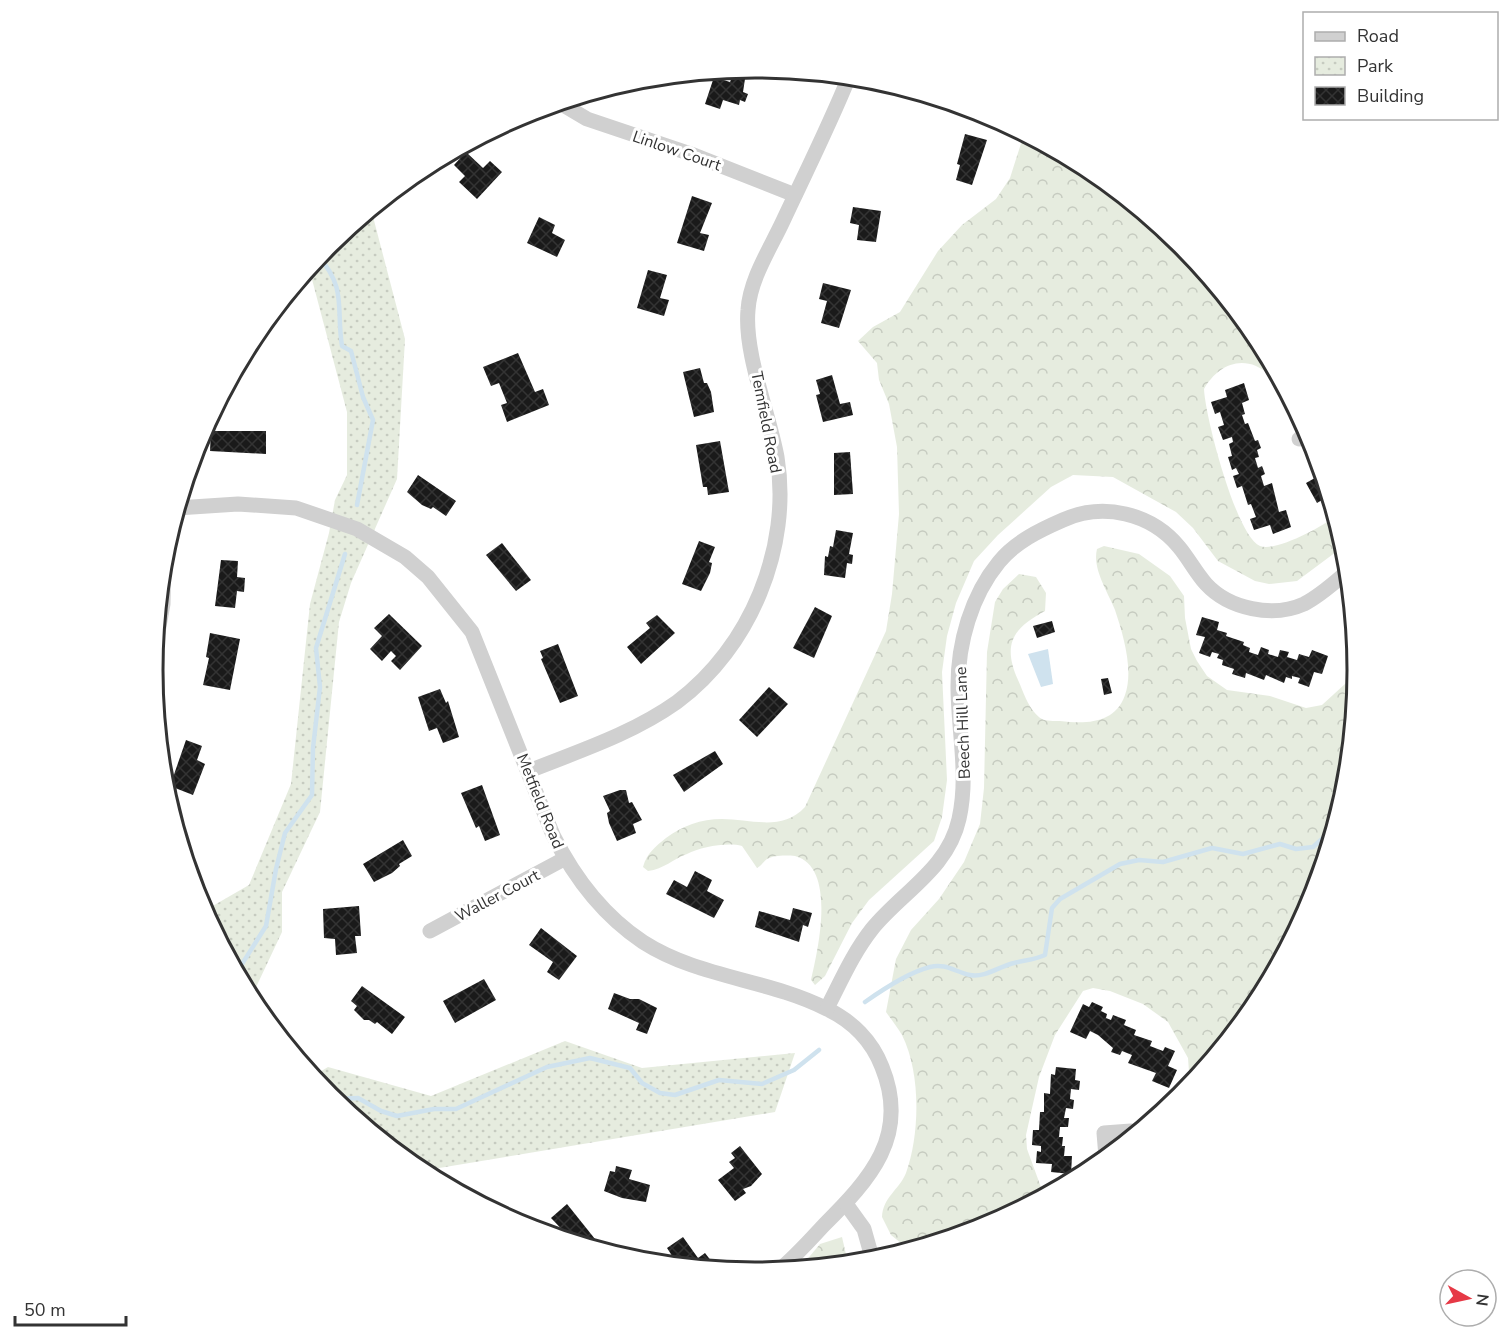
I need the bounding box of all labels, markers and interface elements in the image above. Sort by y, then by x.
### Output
legend [1303,12,1498,120]
text: Road [1357,24,1399,48]
text: Park [1357,54,1394,78]
text: Building [1357,84,1424,108]
street label: Linlow Court [629,126,724,177]
street label: Temfield Road [745,369,787,475]
street label: Beech Hill Lane [950,666,976,780]
street label: Metfield Road [511,751,569,852]
street label: Waller Court [451,864,544,927]
north arrow [1438,1268,1498,1328]
scale bar [15,1289,126,1327]
text: N [1470,1292,1494,1307]
text: 50 m [24,1298,66,1322]

